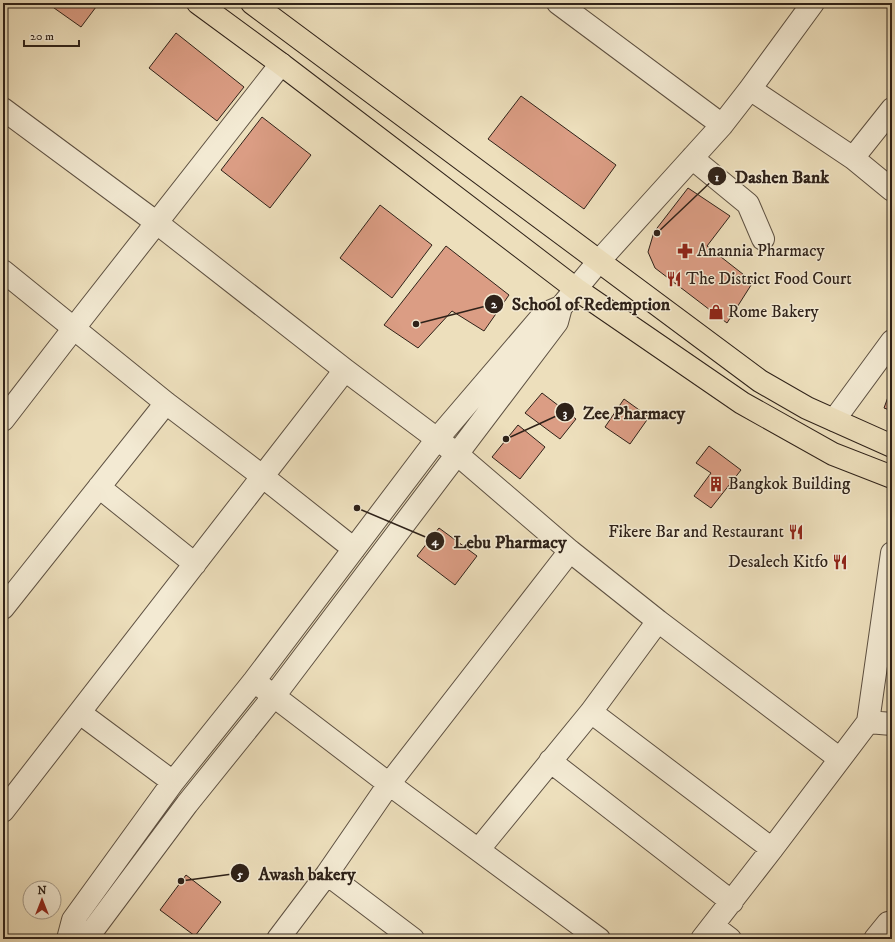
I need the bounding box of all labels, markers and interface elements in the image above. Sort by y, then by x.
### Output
scale bar [24,22,79,48]
text: 20 m [30,29,54,44]
callout: Dashen Bank [707,161,837,191]
text: Dashen Bank [735,167,830,189]
text: 1 [715,170,720,185]
place label: Anannia Pharmacy [697,240,826,262]
pharmacy icon: Anannia Pharmacy [676,242,694,260]
place label: The District Food Court [686,268,852,290]
restaurant icon: The District Food Court [665,270,683,288]
callout: School of Redemption [484,289,678,319]
text: School of Redemption [512,294,671,316]
text: 2 [491,297,498,312]
place label: Rome Bakery [728,301,820,323]
shop icon: Rome Bakery [707,303,725,321]
callout: Zee Pharmacy [555,397,693,427]
text: Zee Pharmacy [583,403,685,425]
text: 3 [563,406,568,421]
place label: Bangkok Building [728,473,851,495]
building icon: Bangkok Building [707,475,725,493]
place label: Fikere Bar and Restaurant [608,521,785,543]
restaurant icon: Fikere Bar and Restaurant [787,523,805,541]
callout: Lebu Pharmacy [425,526,575,556]
text: Lebu Pharmacy [453,532,567,554]
text: 4 [431,534,440,549]
place label: Desalech Kitfo [728,551,828,573]
restaurant icon: Desalech Kitfo [831,553,849,571]
callout: Awash bakery [230,858,363,888]
text: Awash bakery [257,864,356,886]
text: 5 [236,867,243,882]
north arrow [22,880,62,920]
text: N [37,884,47,898]

